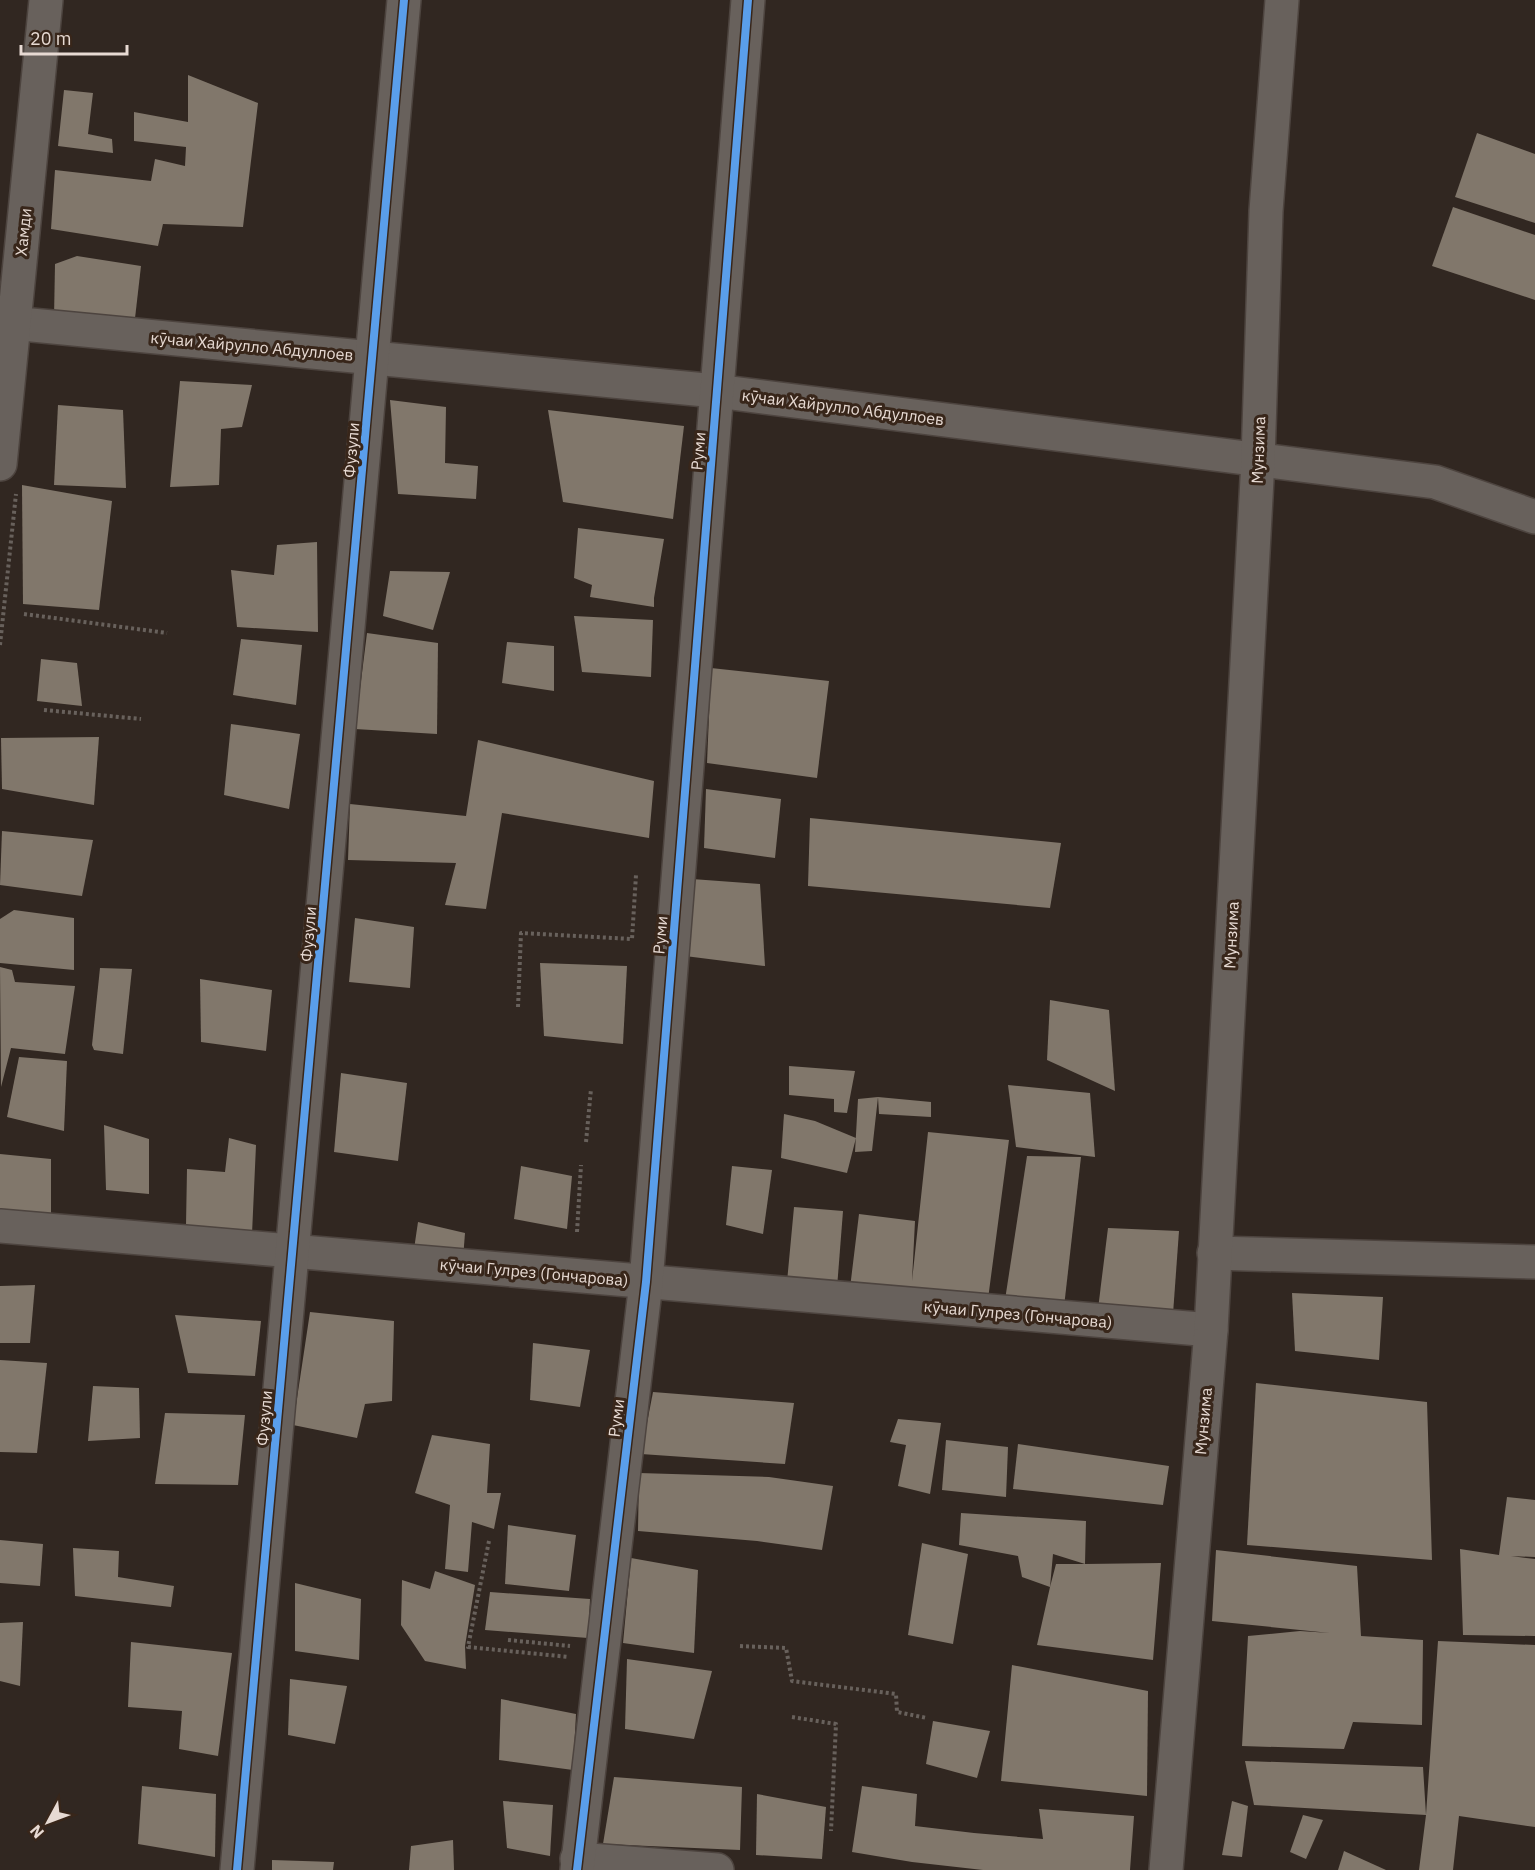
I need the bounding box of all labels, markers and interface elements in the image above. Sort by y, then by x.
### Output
scale bar [21,18,128,56]
text: 20 m [30,27,72,50]
street label: Хамди [11,207,35,257]
street label: кӯчаи Хайрулло Абдуллоев [150,327,354,365]
street label: кӯчаи Хайрулло Абдуллоев [741,385,945,429]
street label: Мунзима [1247,415,1269,484]
street label: Фузули [339,421,363,479]
street label: Руми [686,431,710,471]
street label: Мунзима [1219,900,1243,969]
street label: Фузули [296,905,320,963]
street label: Руми [648,915,672,955]
street label: кӯчаи Гулрез (Гончарова) [439,1254,629,1290]
street label: кӯчаи Гулрез (Гончарова) [923,1296,1113,1332]
street label: Мунзима [1190,1386,1216,1455]
street label: Фузули [252,1389,276,1447]
street label: Руми [604,1398,628,1438]
north arrow [18,1792,78,1852]
text: N [25,1821,48,1843]

